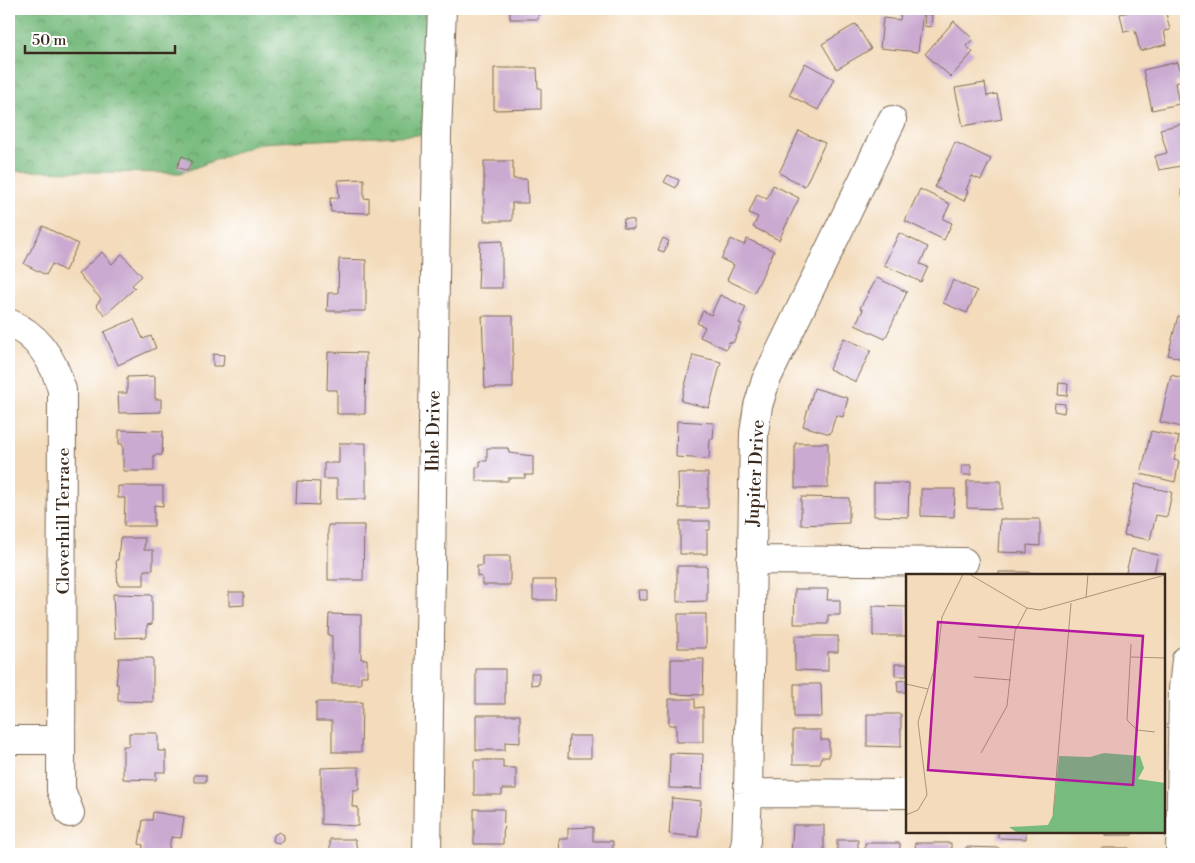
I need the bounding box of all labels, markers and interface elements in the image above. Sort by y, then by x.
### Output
scale bar [25,22,175,54]
text: 50 m [32,31,66,50]
street label: Ihle Drive [421,390,446,472]
street label: Jupiter Drive [741,419,770,528]
street label: Cloverhill Terrace [52,448,75,595]
inset map [906,574,1165,833]

